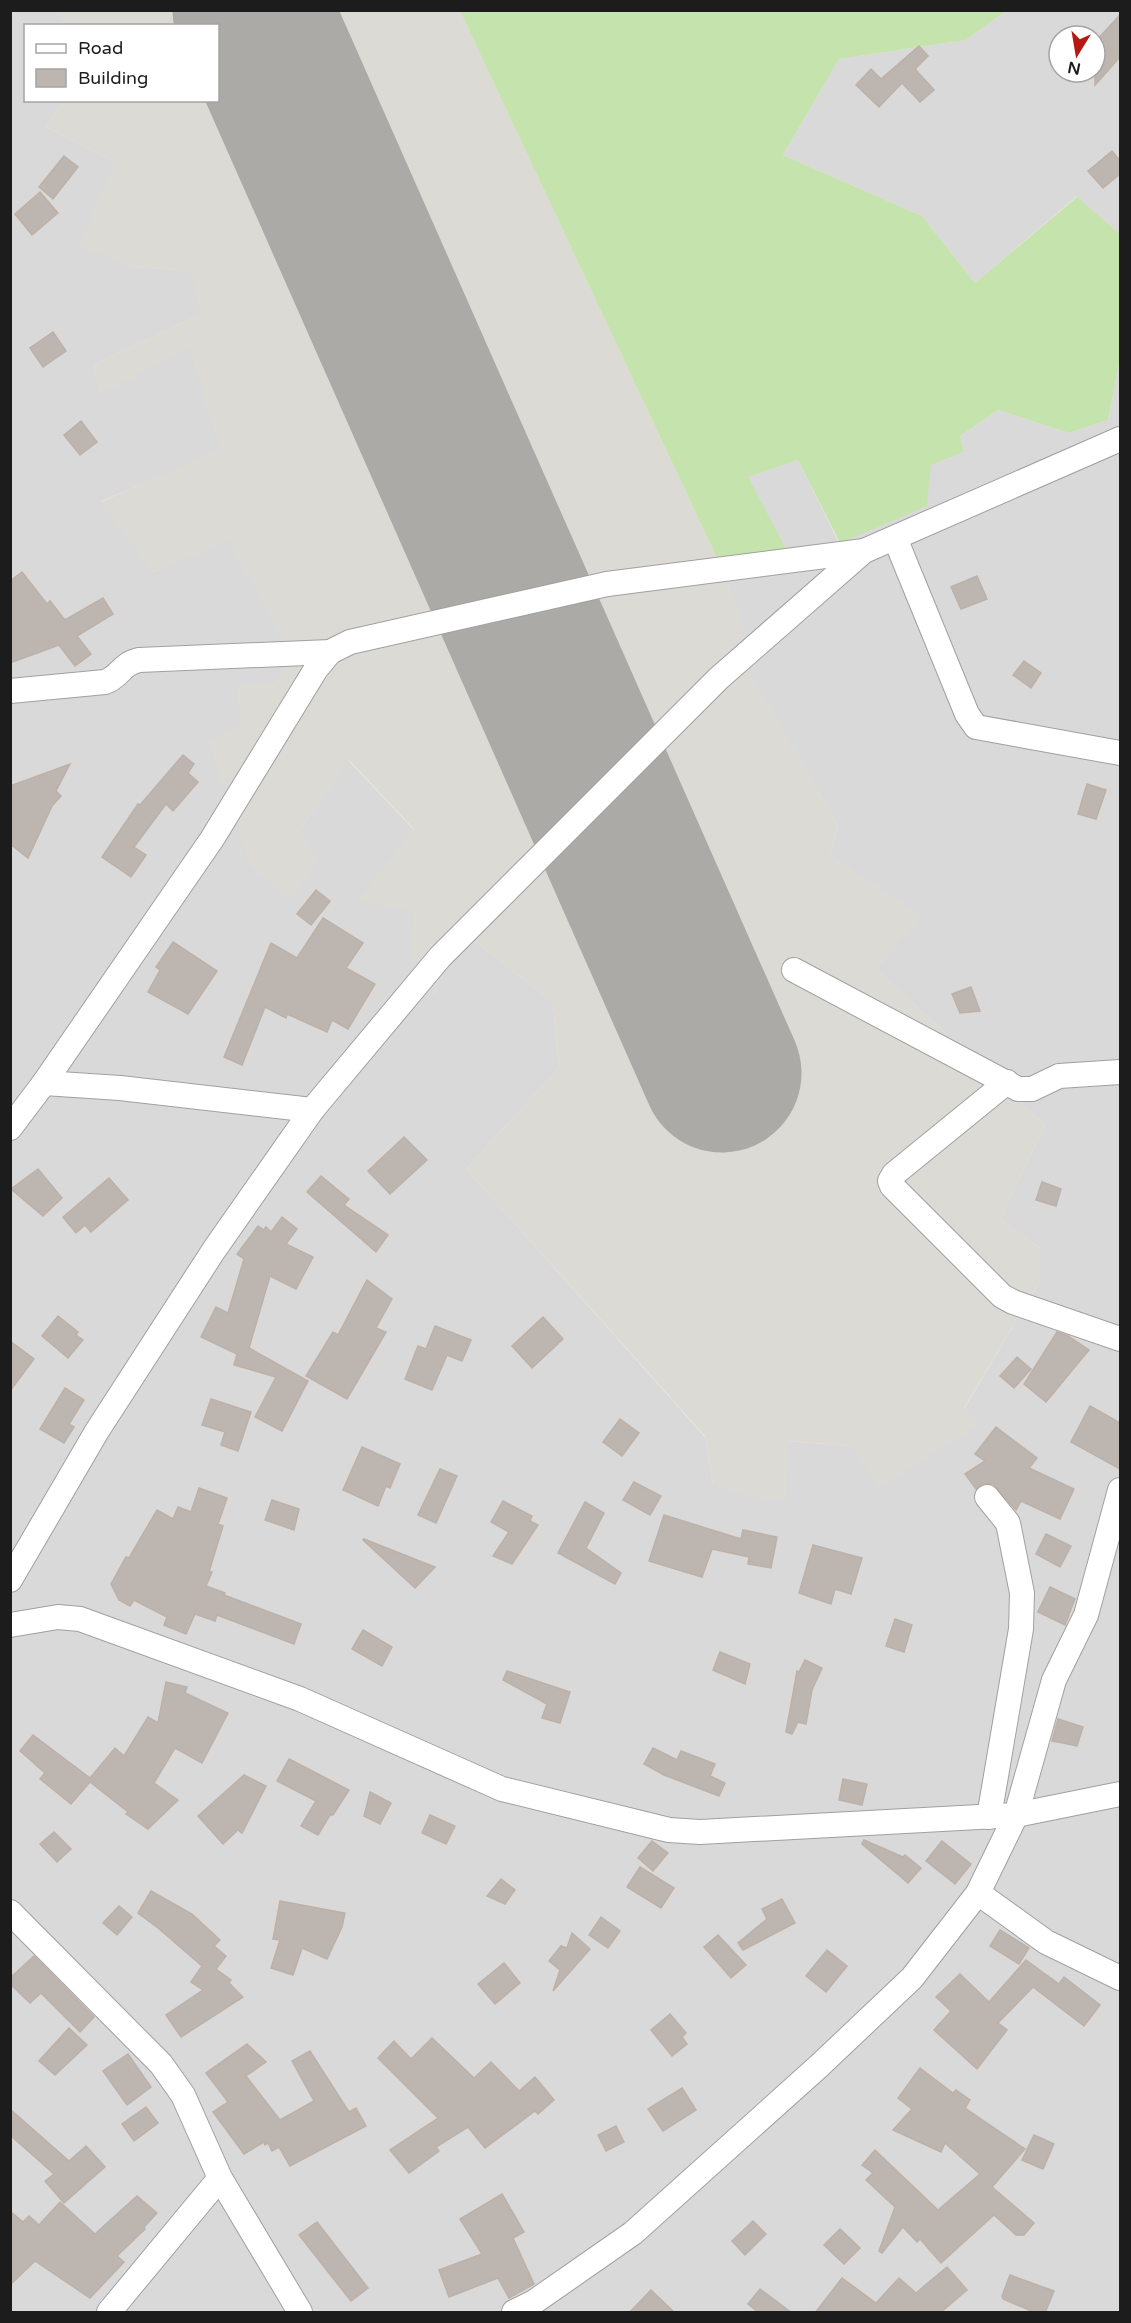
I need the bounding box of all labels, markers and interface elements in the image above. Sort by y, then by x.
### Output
legend [24,24,219,102]
north arrow [1047,24,1107,84]
text: Road [78,37,123,59]
text: N [1066,57,1083,79]
text: Building [78,67,148,89]

